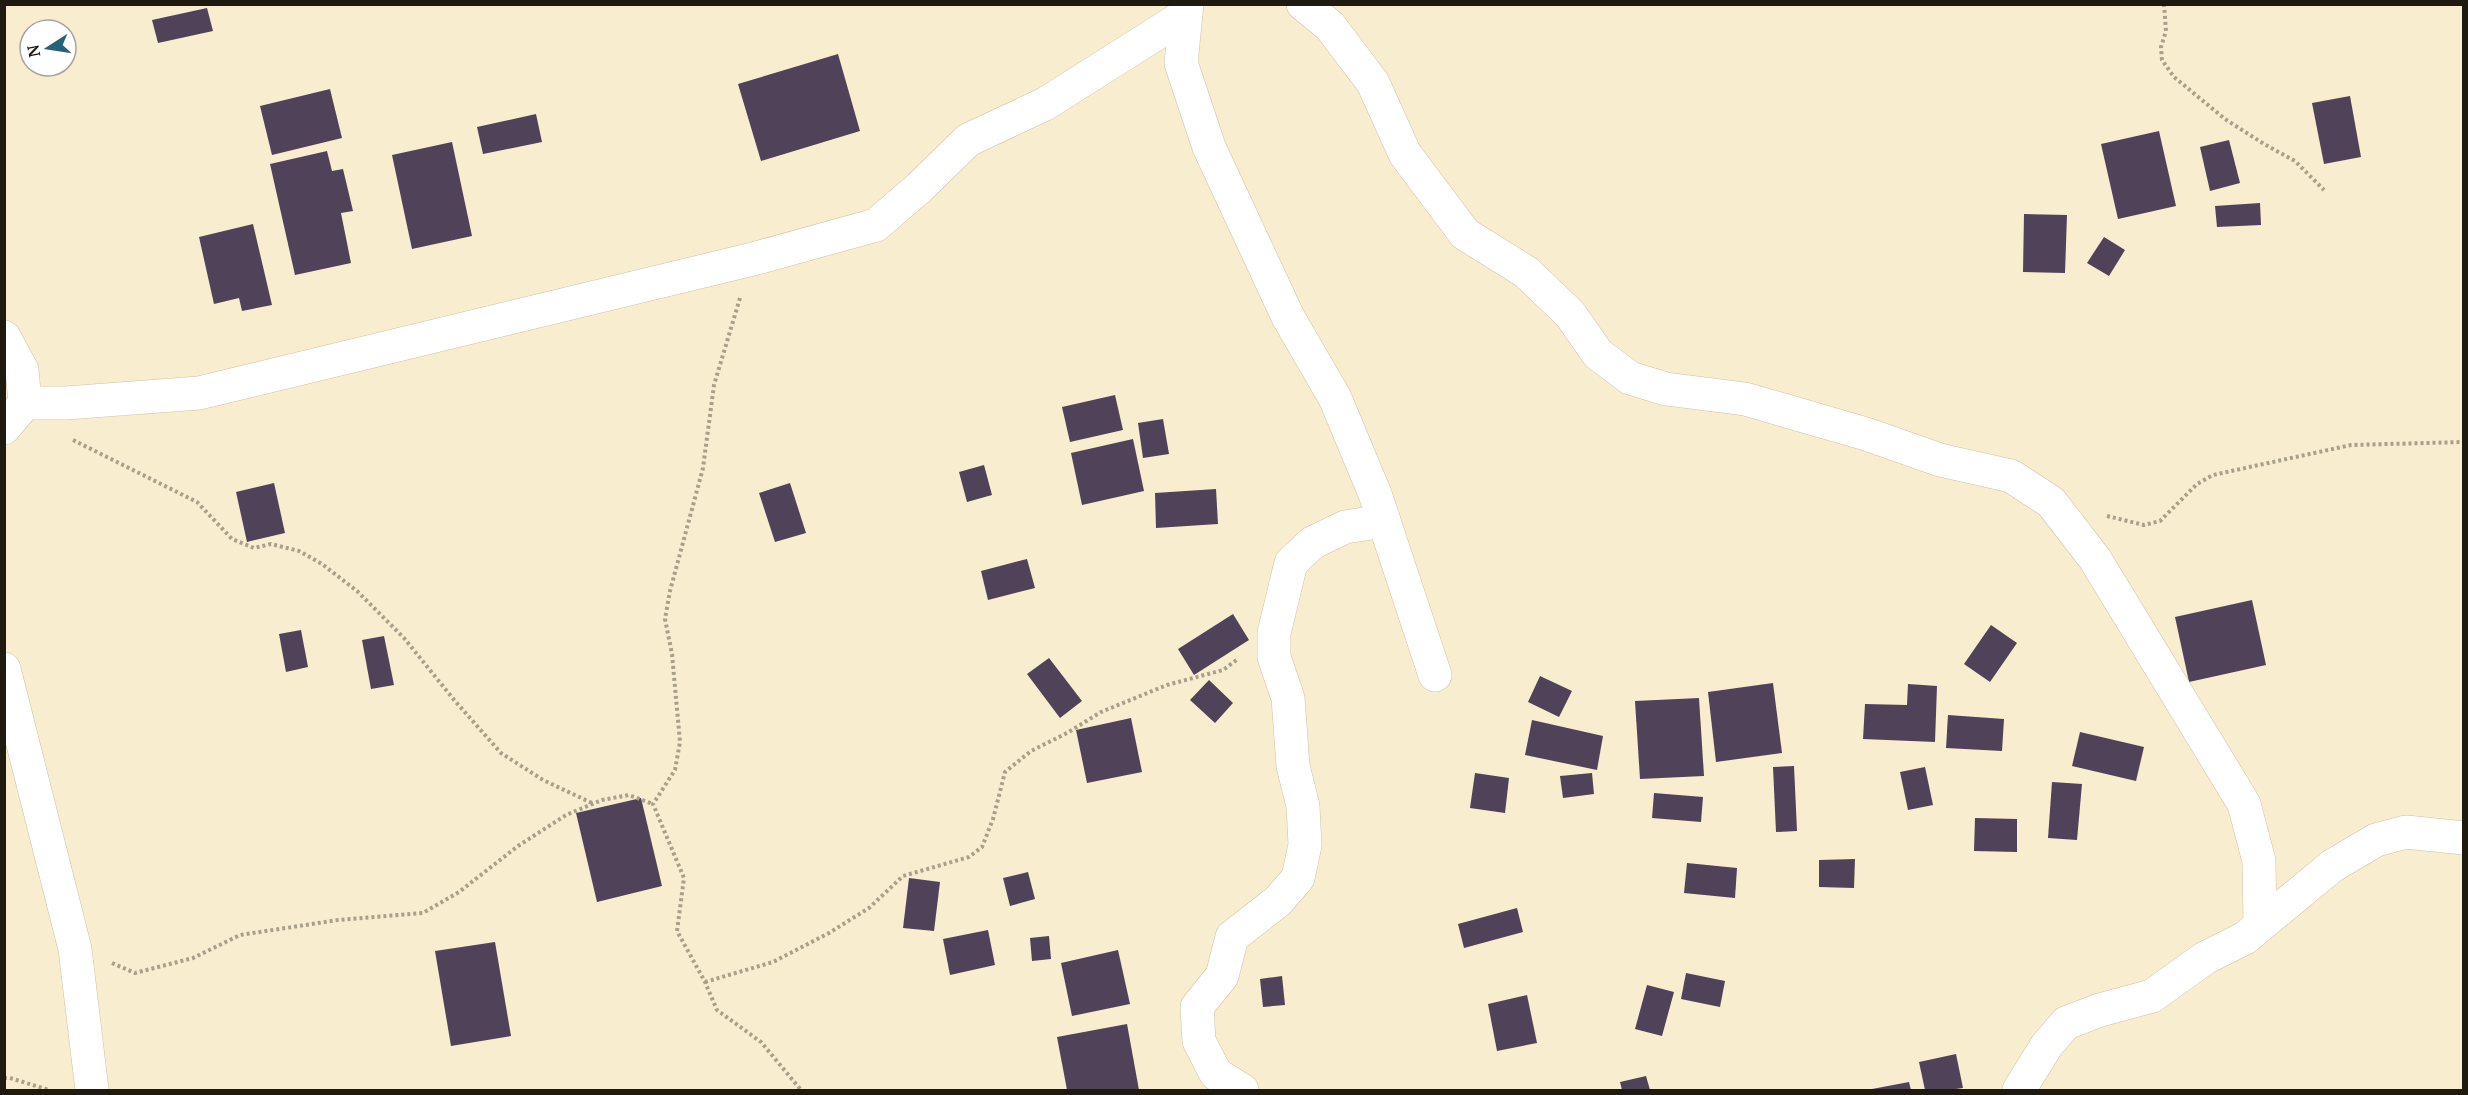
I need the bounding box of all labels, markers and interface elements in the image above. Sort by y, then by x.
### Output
north arrow [18,18,78,78]
text: N [21,43,45,59]

